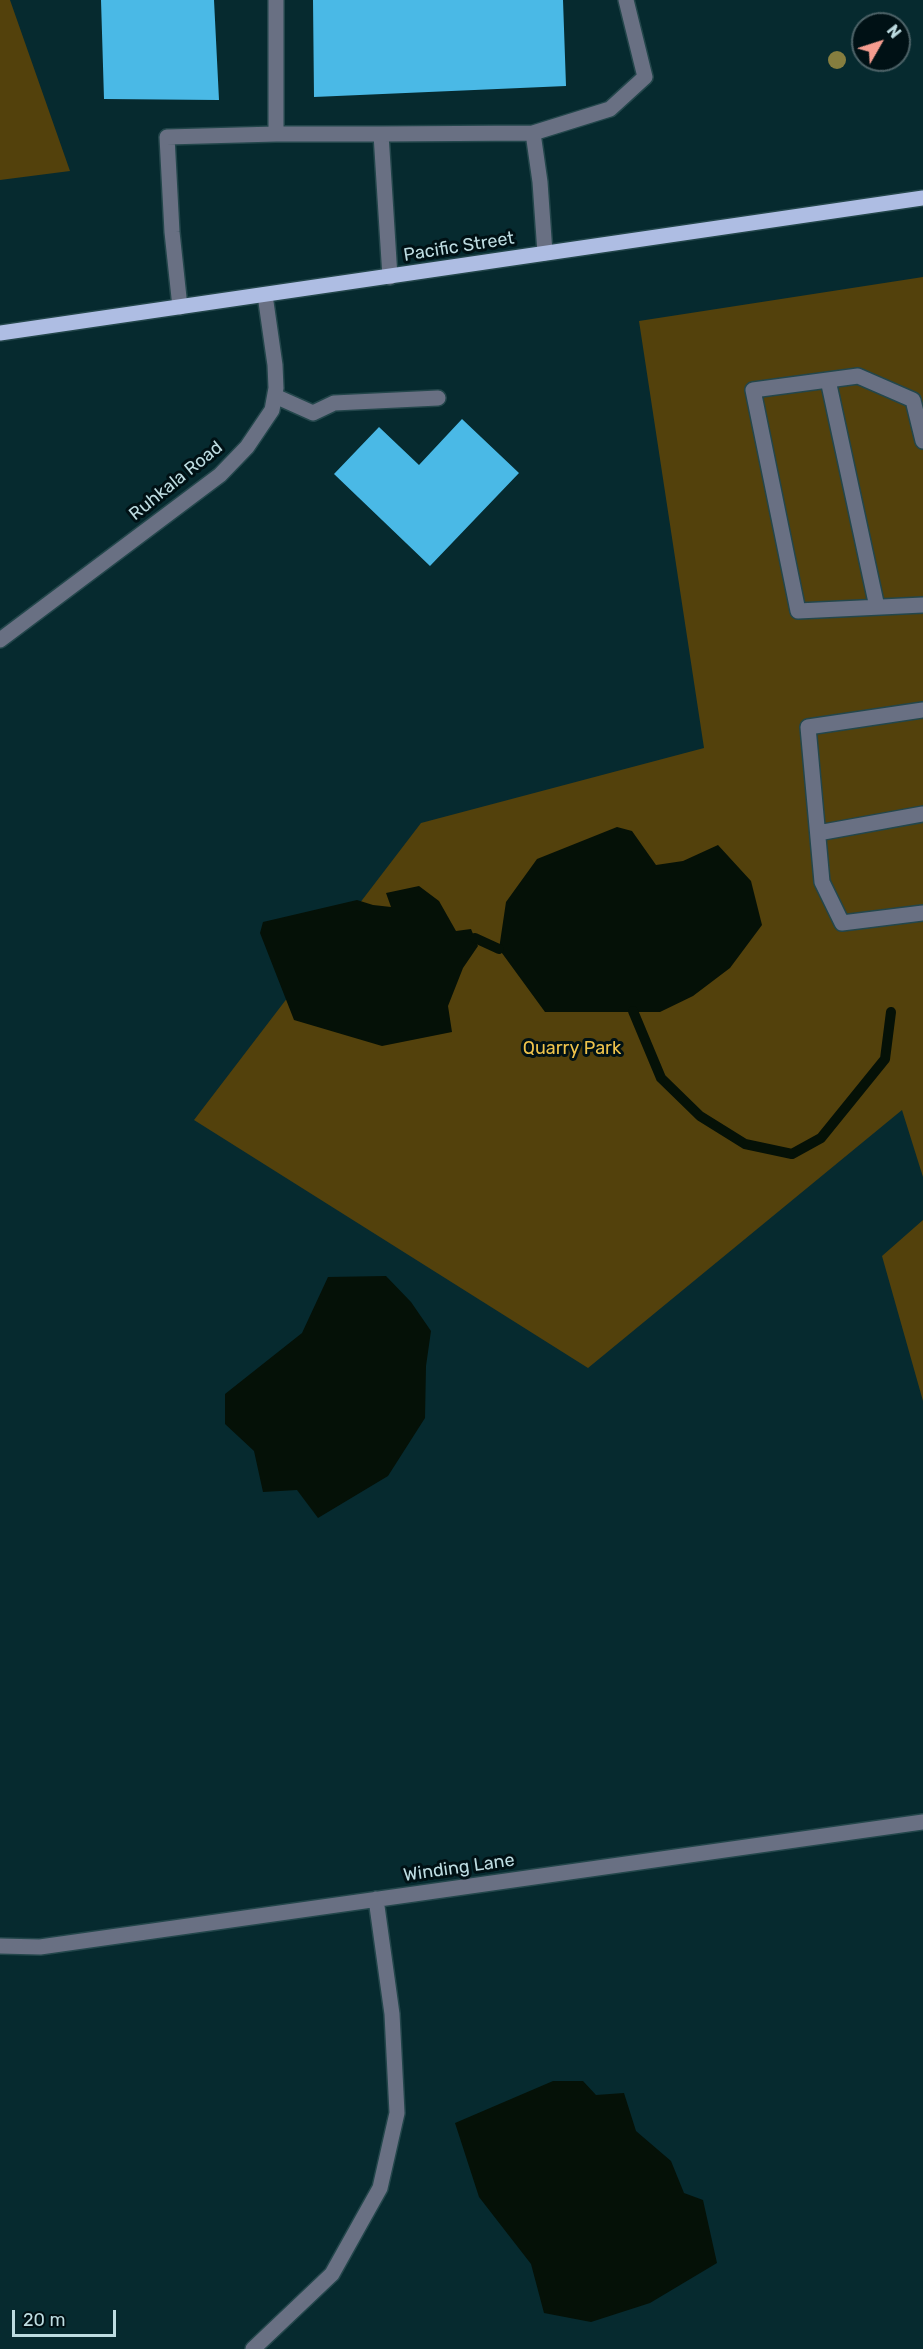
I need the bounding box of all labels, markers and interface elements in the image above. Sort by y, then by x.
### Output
north arrow [851,12,911,72]
text: N [883,21,905,42]
street label: Pacific Street [402,228,516,266]
street label: Ruhkala Road [125,437,227,525]
park label: Quarry Park [523,1038,621,1060]
street label: Winding Lane [402,1850,516,1886]
scale bar [15,2298,118,2336]
text: 20 m [23,2309,65,2331]

